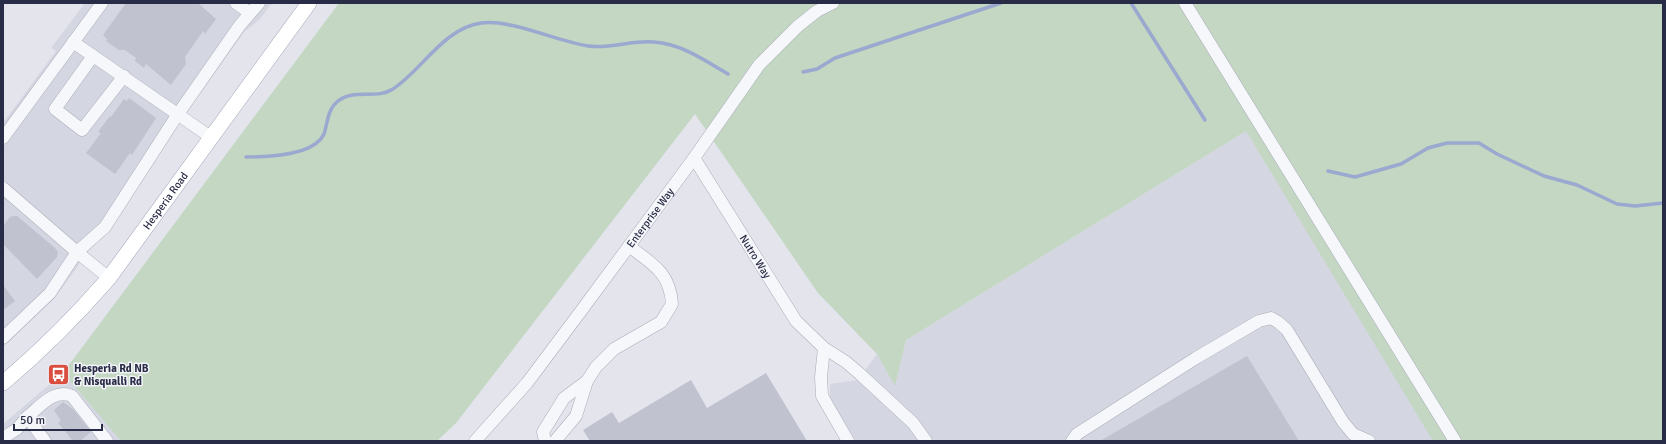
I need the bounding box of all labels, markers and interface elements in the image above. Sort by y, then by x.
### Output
street label: Hesperia Road [140,169,191,232]
street label: Enterprise Way [624,185,677,250]
street label: Nutro Way [737,232,774,281]
bus stop icon: Hesperia Rd NB & Nisqualli Rd [45,361,71,387]
place label: Hesperia Rd NB & Nisqualli Rd [74,362,149,388]
scale bar [14,406,102,432]
text: 50 m [20,413,45,428]

